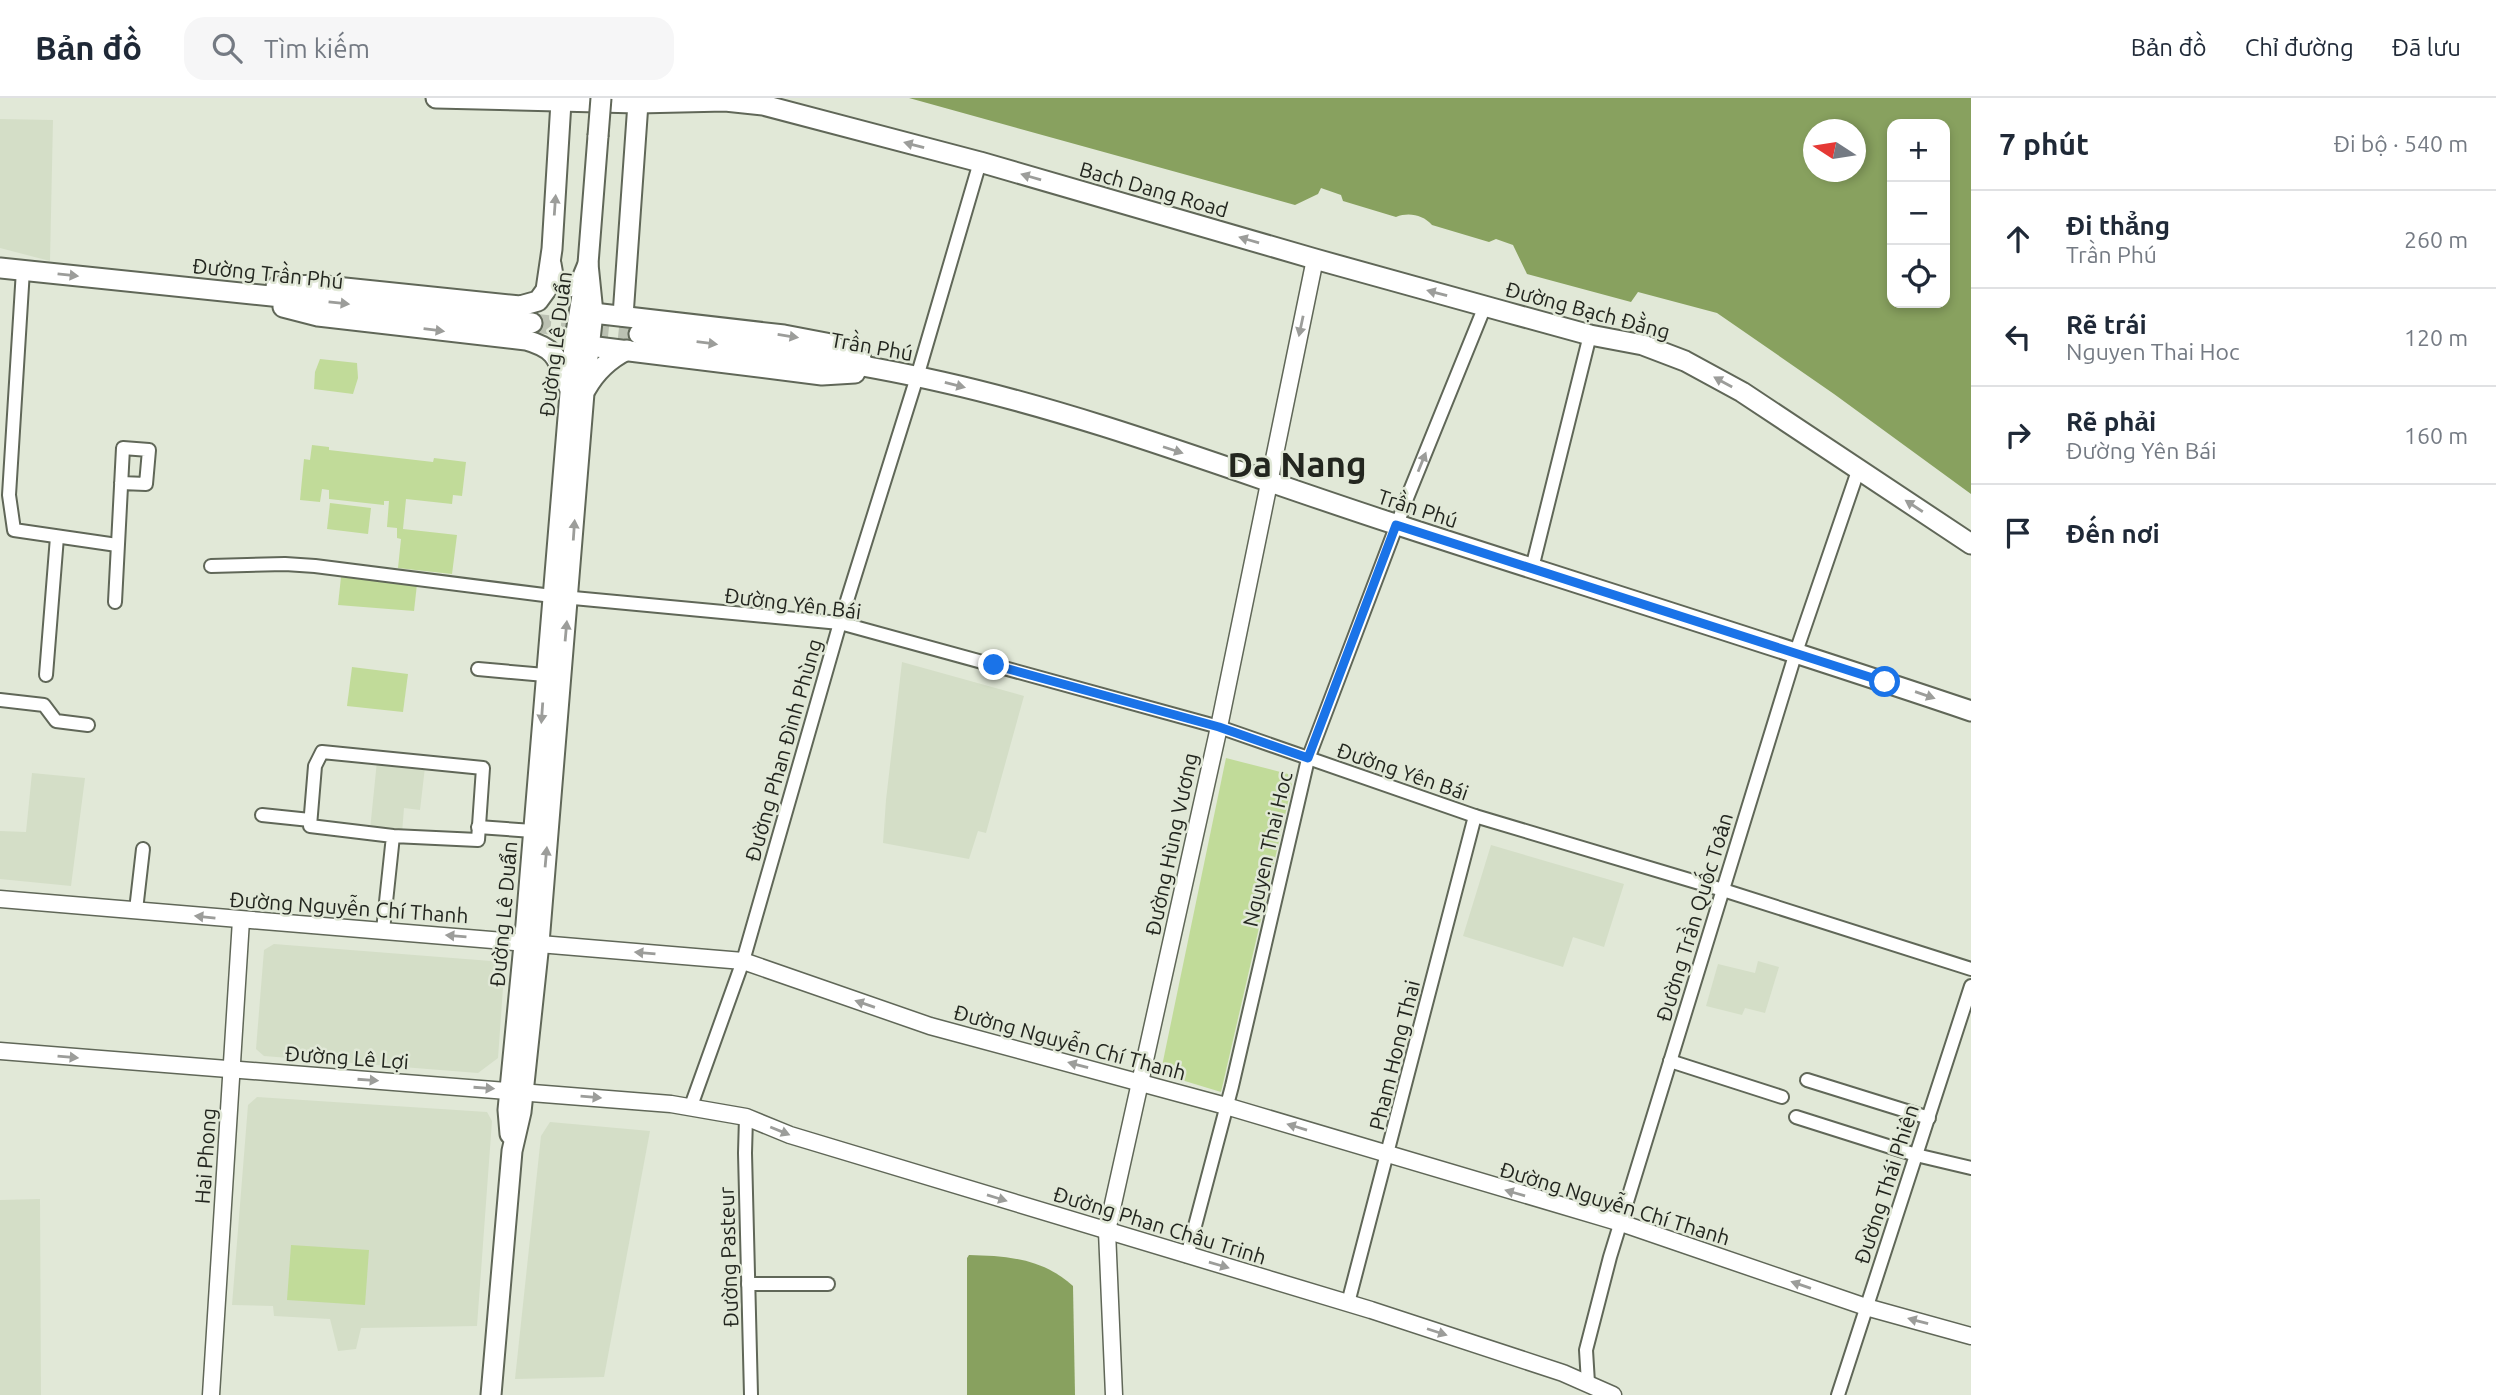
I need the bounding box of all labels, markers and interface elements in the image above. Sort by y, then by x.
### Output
search box [184,17,674,80]
text: Bản đồ [35,29,142,66]
icon: search [208,29,246,67]
text: Tìm kiếm [264,34,370,63]
text: Bản đồ [2131,34,2207,61]
text: Chỉ đường [2245,34,2354,61]
text: Đã lưu [2392,34,2461,61]
north arrow [1803,119,1866,182]
map controls [1887,119,1950,308]
button: + [1887,119,1950,182]
text: 7 phút [1999,127,2089,161]
text: Đi bộ · 540 m [2333,131,2468,156]
one-way arrow [903,139,925,150]
street label: Bach Dang Road [1077,156,1231,222]
one-way arrow [1020,171,1041,181]
button: − [1887,182,1950,245]
one-way arrow [550,194,561,216]
text: Đi thẳng [2066,211,2170,240]
icon: ahead [1999,220,2037,258]
text: 260 m [2404,227,2468,252]
one-way arrow [1238,235,1259,245]
text: Trần Phú [2066,242,2157,267]
button: locate [1887,245,1950,308]
street label: Đường Trần Phú [191,251,345,293]
one-way arrow [57,269,79,280]
street label: Đường Lê Duẩn [534,270,576,418]
street label: Đường Bạch Đằng [1503,275,1673,344]
one-way arrow [1426,287,1448,298]
one-way arrow [328,298,350,309]
text: Rẽ trái [2066,310,2147,339]
one-way arrow [1295,315,1306,337]
icon: left [1999,318,2037,356]
one-way arrow [423,324,445,335]
street label: Trần Phú [829,325,915,365]
text: 120 m [2404,325,2468,350]
one-way arrow [777,331,799,342]
one-way arrow [696,337,718,348]
text: Nguyen Thai Hoc [2066,339,2240,364]
one-way arrow [1714,376,1733,388]
one-way arrow [944,380,966,391]
text: Rẽ phải [2066,407,2156,436]
icon: right [1999,416,2037,454]
text: 160 m [2404,423,2468,448]
text: Đường Yên Bái [2066,438,2217,463]
district label: Da Nang [1227,444,1367,484]
one-way arrow [1163,445,1184,456]
one-way arrow [1416,451,1427,472]
street label: Trần Phú [1375,482,1462,532]
one-way arrow [1905,499,1923,513]
icon: arrive [1999,514,2037,552]
one-way arrow [569,518,580,540]
text: Đến nơi [2066,519,2160,548]
street label: Đường Yên Bái [723,583,863,623]
one-way arrow [561,619,572,641]
street label: Đường Phan Đình Phùng [740,636,826,864]
route end [978,649,1009,680]
route start [1869,666,1900,697]
one-way arrow [1914,690,1935,701]
one-way arrow [536,702,547,724]
street label: Đường Yên Bái [1334,737,1472,805]
street label: Đường Hùng Vương [1140,750,1202,938]
street label: Nguyen Thai Hoc [1237,769,1297,929]
street label: Đường Trần Quốc Toản [1649,809,1737,1024]
street label: Đường Lê Duẩn [485,840,521,988]
one-way arrow [541,846,552,868]
street label: Đường Nguyễn Chí Thanh [229,886,469,927]
one-way arrow [194,911,216,922]
one-way arrow [445,930,467,941]
one-way arrow [634,947,656,958]
street label: Pham Hong Thai [1364,978,1424,1132]
one-way arrow [855,998,876,1009]
street label: Đường Nguyễn Chí Thanh [951,998,1189,1085]
street label: Đường Lê Lợi [284,1041,410,1073]
one-way arrow [57,1052,79,1063]
one-way arrow [1067,1059,1089,1070]
one-way arrow [357,1075,379,1086]
one-way arrow [474,1083,496,1094]
one-way arrow [581,1092,603,1103]
street label: Đường Thái Phiên [1849,1101,1923,1267]
street label: Hai Phong [190,1107,220,1205]
one-way arrow [1286,1122,1307,1132]
one-way arrow [769,1125,790,1136]
street label: Đường Nguyễn Chí Thanh [1497,1155,1733,1249]
street label: Đường Phan Châu Trinh [1051,1181,1269,1269]
street label: Đường Pasteur [714,1186,742,1328]
one-way arrow [1504,1187,1525,1197]
one-way arrow [987,1193,1008,1203]
one-way arrow [1209,1261,1230,1271]
one-way arrow [1791,1279,1812,1290]
one-way arrow [1908,1316,1929,1326]
one-way arrow [1426,1327,1447,1337]

